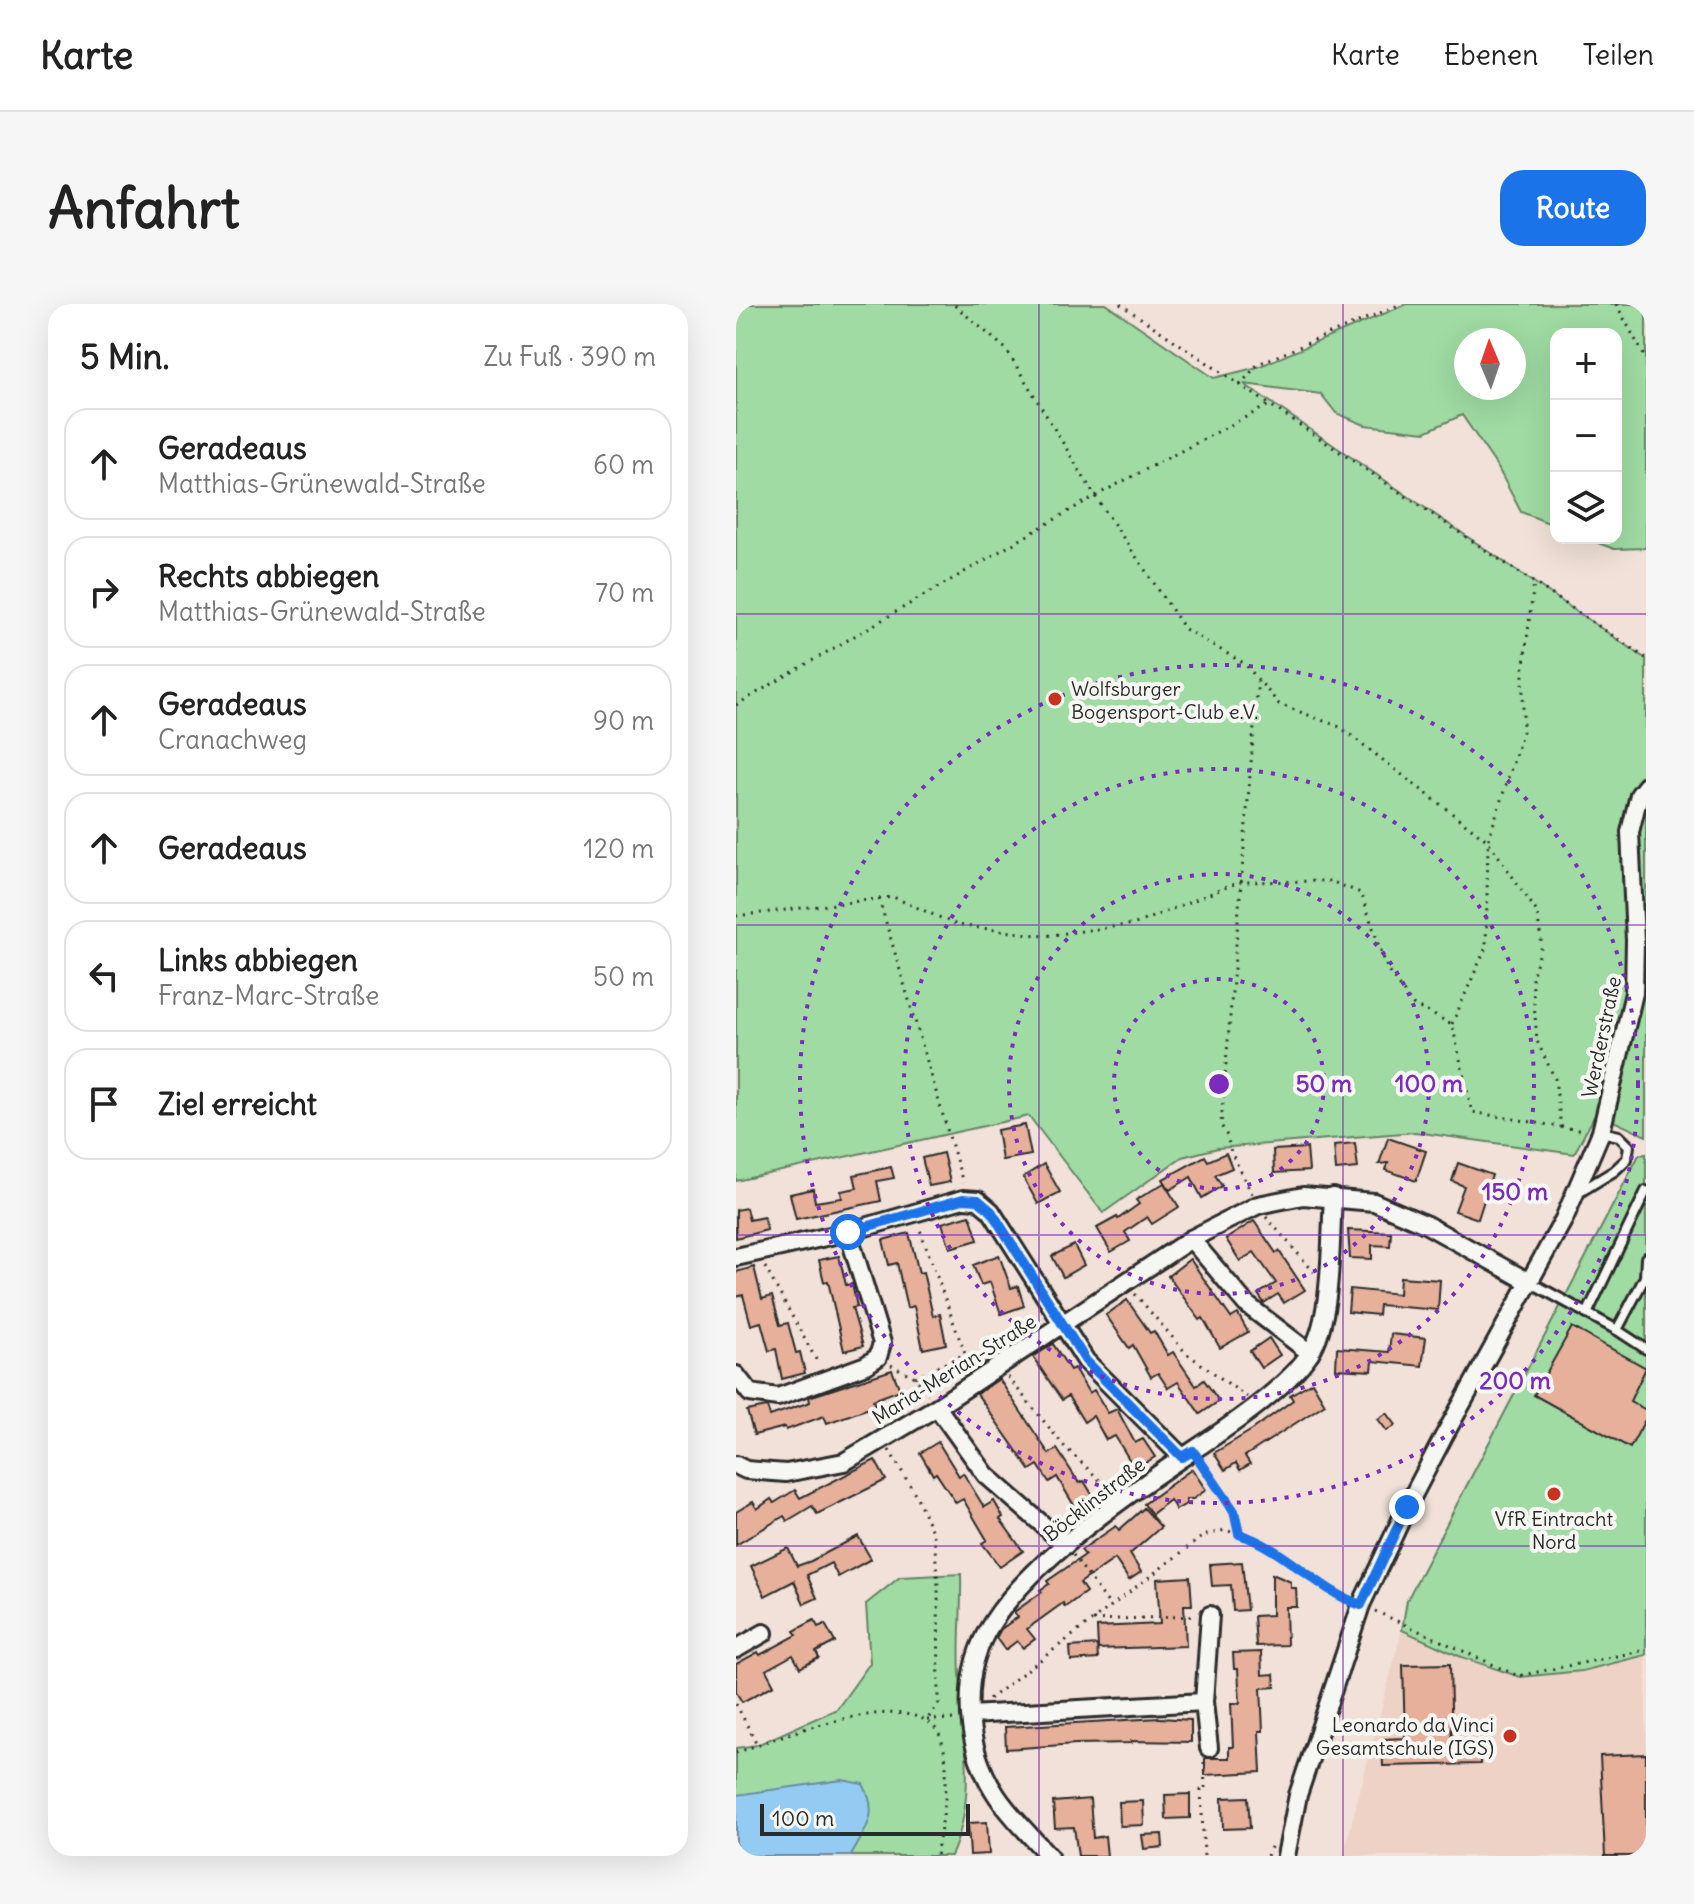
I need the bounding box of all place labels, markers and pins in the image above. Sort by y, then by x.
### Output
place label: Wolfsburger Bogensport-Club e.V. [1071,676,1258,724]
marker: Wolfsburger Bogensport-Club e.V. [1046,690,1064,708]
centre of rings [1205,1070,1233,1098]
marker: VfR Eintracht Nord [1545,1485,1563,1503]
place label: VfR Eintracht Nord [1495,1506,1613,1554]
place label: Leonardo da Vinci Gesamtschule (IGS) [1316,1712,1494,1760]
marker: Leonardo da Vinci Gesamtschule (IGS) [1501,1727,1519,1745]

